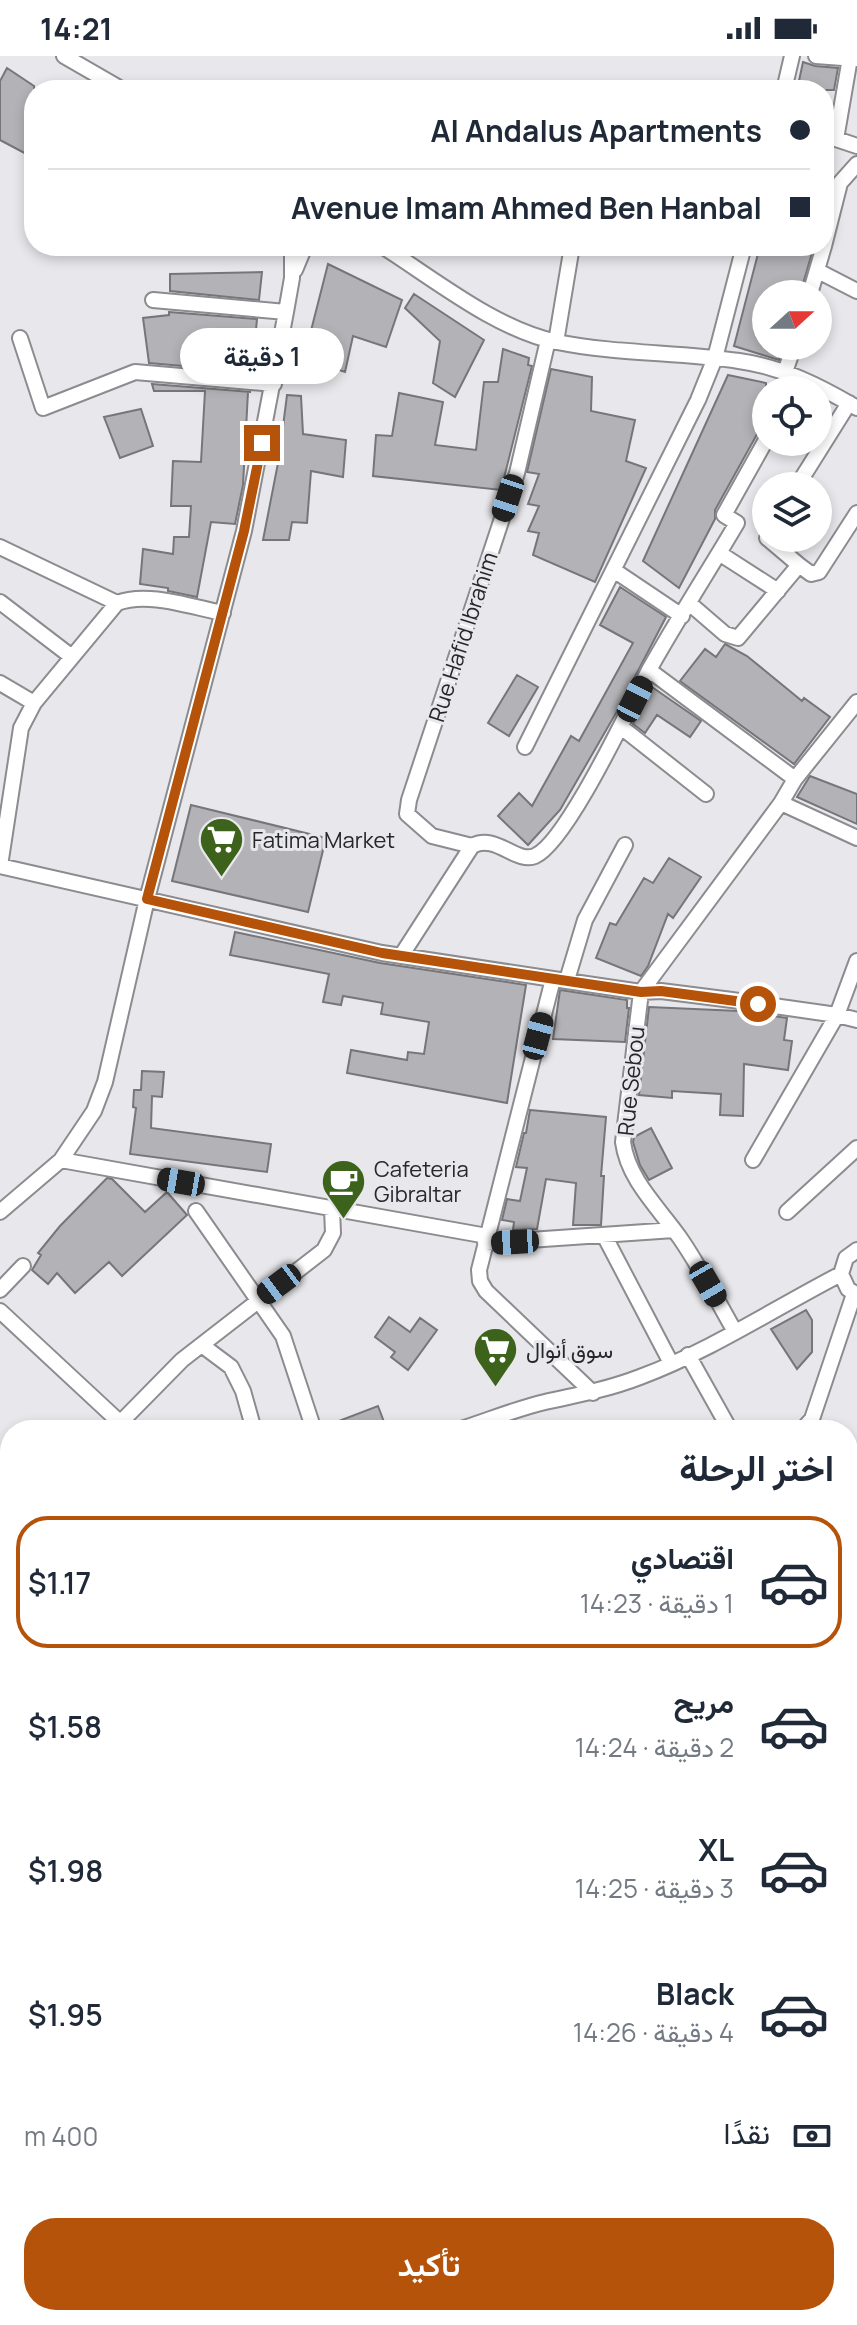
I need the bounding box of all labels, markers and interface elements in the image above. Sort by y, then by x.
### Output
text: 14:21 [40,8,113,49]
text: Al Andalus Apartments [430,110,762,151]
text: Avenue Imam Ahmed Ben Hanbal [291,187,762,228]
north arrow [752,280,832,360]
map controls [752,280,832,552]
callout: 1 دقيقة [180,327,344,383]
text: 1 دقيقة [223,338,301,374]
button: locate [752,376,832,456]
route end [244,425,280,461]
car [489,471,527,525]
button: layers [752,472,832,552]
street label: Rue Hafid Ibrahim [421,548,505,726]
car [613,672,657,726]
supermarket icon: Fatima Market [197,816,245,879]
place label: Fatima Market [252,825,395,855]
route start [740,986,776,1022]
car [520,1010,556,1062]
street label: Rue Sebou [610,1025,652,1137]
place label: Cafeteria Gibraltar [374,1154,469,1209]
cafe icon: Cafeteria Gibraltar [319,1158,367,1221]
car [155,1166,207,1198]
car [490,1229,540,1255]
car [686,1257,730,1311]
car [253,1260,305,1308]
supermarket icon: سوق أنوال [471,1326,519,1389]
place label: سوق أنوال [526,1335,613,1365]
text: اختر الرحلة [679,1443,834,1492]
text: اقتصادي [631,1537,734,1578]
icon: car [758,1546,830,1618]
text: $1.17 [28,1562,91,1603]
text: 1 دقيقة · 14:23 [580,1585,734,1621]
text: مريح [674,1681,734,1722]
icon: car [758,1690,830,1762]
text: $1.58 [28,1706,102,1747]
text: 2 دقيقة · 14:24 [575,1729,734,1765]
text: XL [698,1829,734,1870]
icon: car [758,1834,830,1906]
text: $1.98 [28,1850,103,1891]
text: 3 دقيقة · 14:25 [575,1870,734,1906]
text: Black [656,1973,734,2014]
icon: car [758,1978,830,2050]
text: $1.95 [28,1994,103,2035]
text: 4 دقيقة · 14:26 [573,2014,734,2050]
text: نقدًا [724,2112,770,2153]
icon: cash [790,2114,834,2158]
text: 400 m [24,2118,98,2154]
button: تأكيد [24,2218,834,2310]

